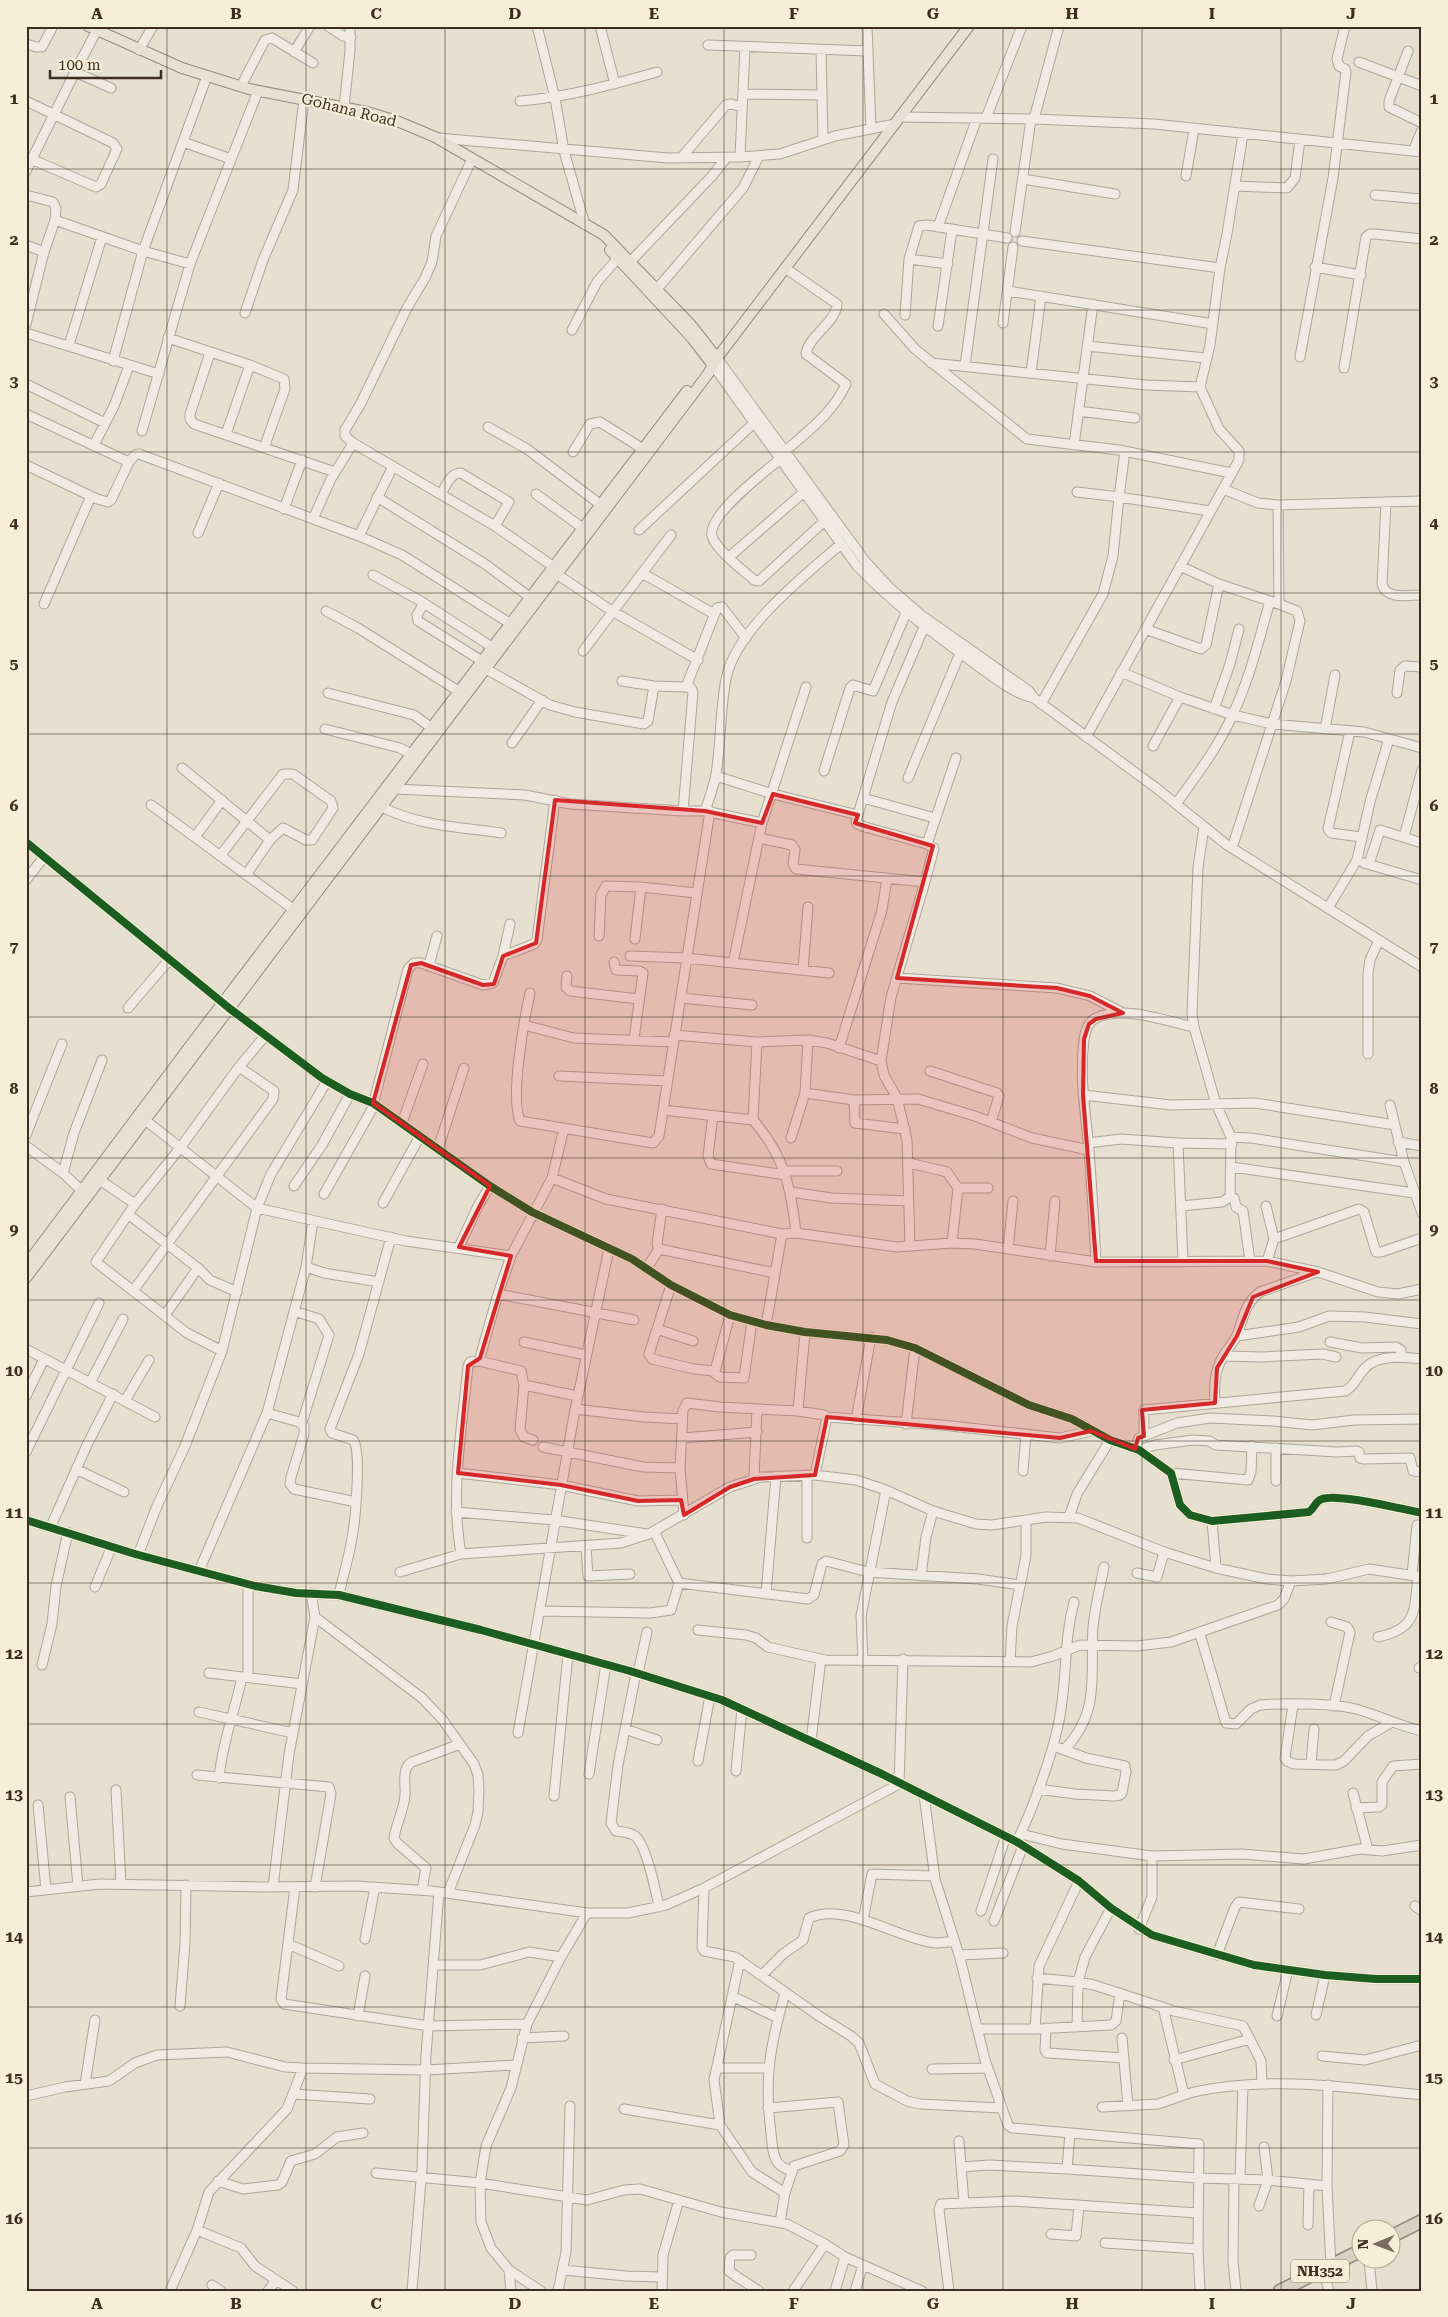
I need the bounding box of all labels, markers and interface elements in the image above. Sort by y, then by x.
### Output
text: A [91,4,103,23]
text: B [230,4,242,23]
text: C [370,4,382,23]
text: D [509,4,522,23]
text: E [649,4,659,23]
text: F [789,4,799,23]
text: G [927,4,940,23]
text: H [1065,4,1079,23]
text: I [1209,4,1215,23]
text: J [1346,4,1356,23]
scale bar [50,48,161,80]
text: 100 m [58,56,101,74]
text: 1 [10,89,19,108]
street label: Gohana Road [300,89,399,131]
text: 1 [1430,89,1439,108]
text: 2 [10,230,19,249]
text: 2 [1430,230,1439,249]
text: 3 [10,372,19,391]
text: 3 [1430,372,1439,391]
text: 4 [10,513,19,532]
text: 4 [1430,513,1439,532]
text: 5 [10,654,19,673]
text: 5 [1430,654,1439,673]
text: 6 [10,796,19,815]
text: 6 [1430,796,1439,815]
text: 7 [10,937,19,956]
text: 7 [1430,937,1439,956]
text: 8 [10,1079,19,1098]
text: 8 [1430,1079,1439,1098]
text: 9 [10,1220,19,1239]
text: 9 [1430,1220,1439,1239]
text: 10 [5,1361,23,1380]
text: 10 [1425,1361,1443,1380]
text: 11 [5,1503,23,1522]
text: 11 [1425,1503,1443,1522]
text: 12 [5,1644,23,1663]
text: 12 [1425,1644,1443,1663]
text: 13 [5,1785,23,1804]
text: 13 [1425,1785,1443,1804]
text: 14 [5,1927,23,1946]
text: 14 [1425,1927,1443,1946]
text: 15 [5,2068,23,2087]
text: 15 [1425,2068,1443,2087]
text: 16 [5,2209,23,2228]
text: 16 [1425,2209,1443,2228]
north arrow [1350,2220,1400,2270]
text: N [1355,2238,1371,2250]
road number: NH352 [1291,2260,1349,2282]
text: A [91,2294,103,2313]
text: B [230,2294,242,2313]
text: C [370,2294,382,2313]
text: D [509,2294,522,2313]
text: E [649,2294,659,2313]
text: F [789,2294,799,2313]
text: G [927,2294,940,2313]
text: H [1065,2294,1079,2313]
text: I [1209,2294,1215,2313]
text: J [1346,2294,1356,2313]

